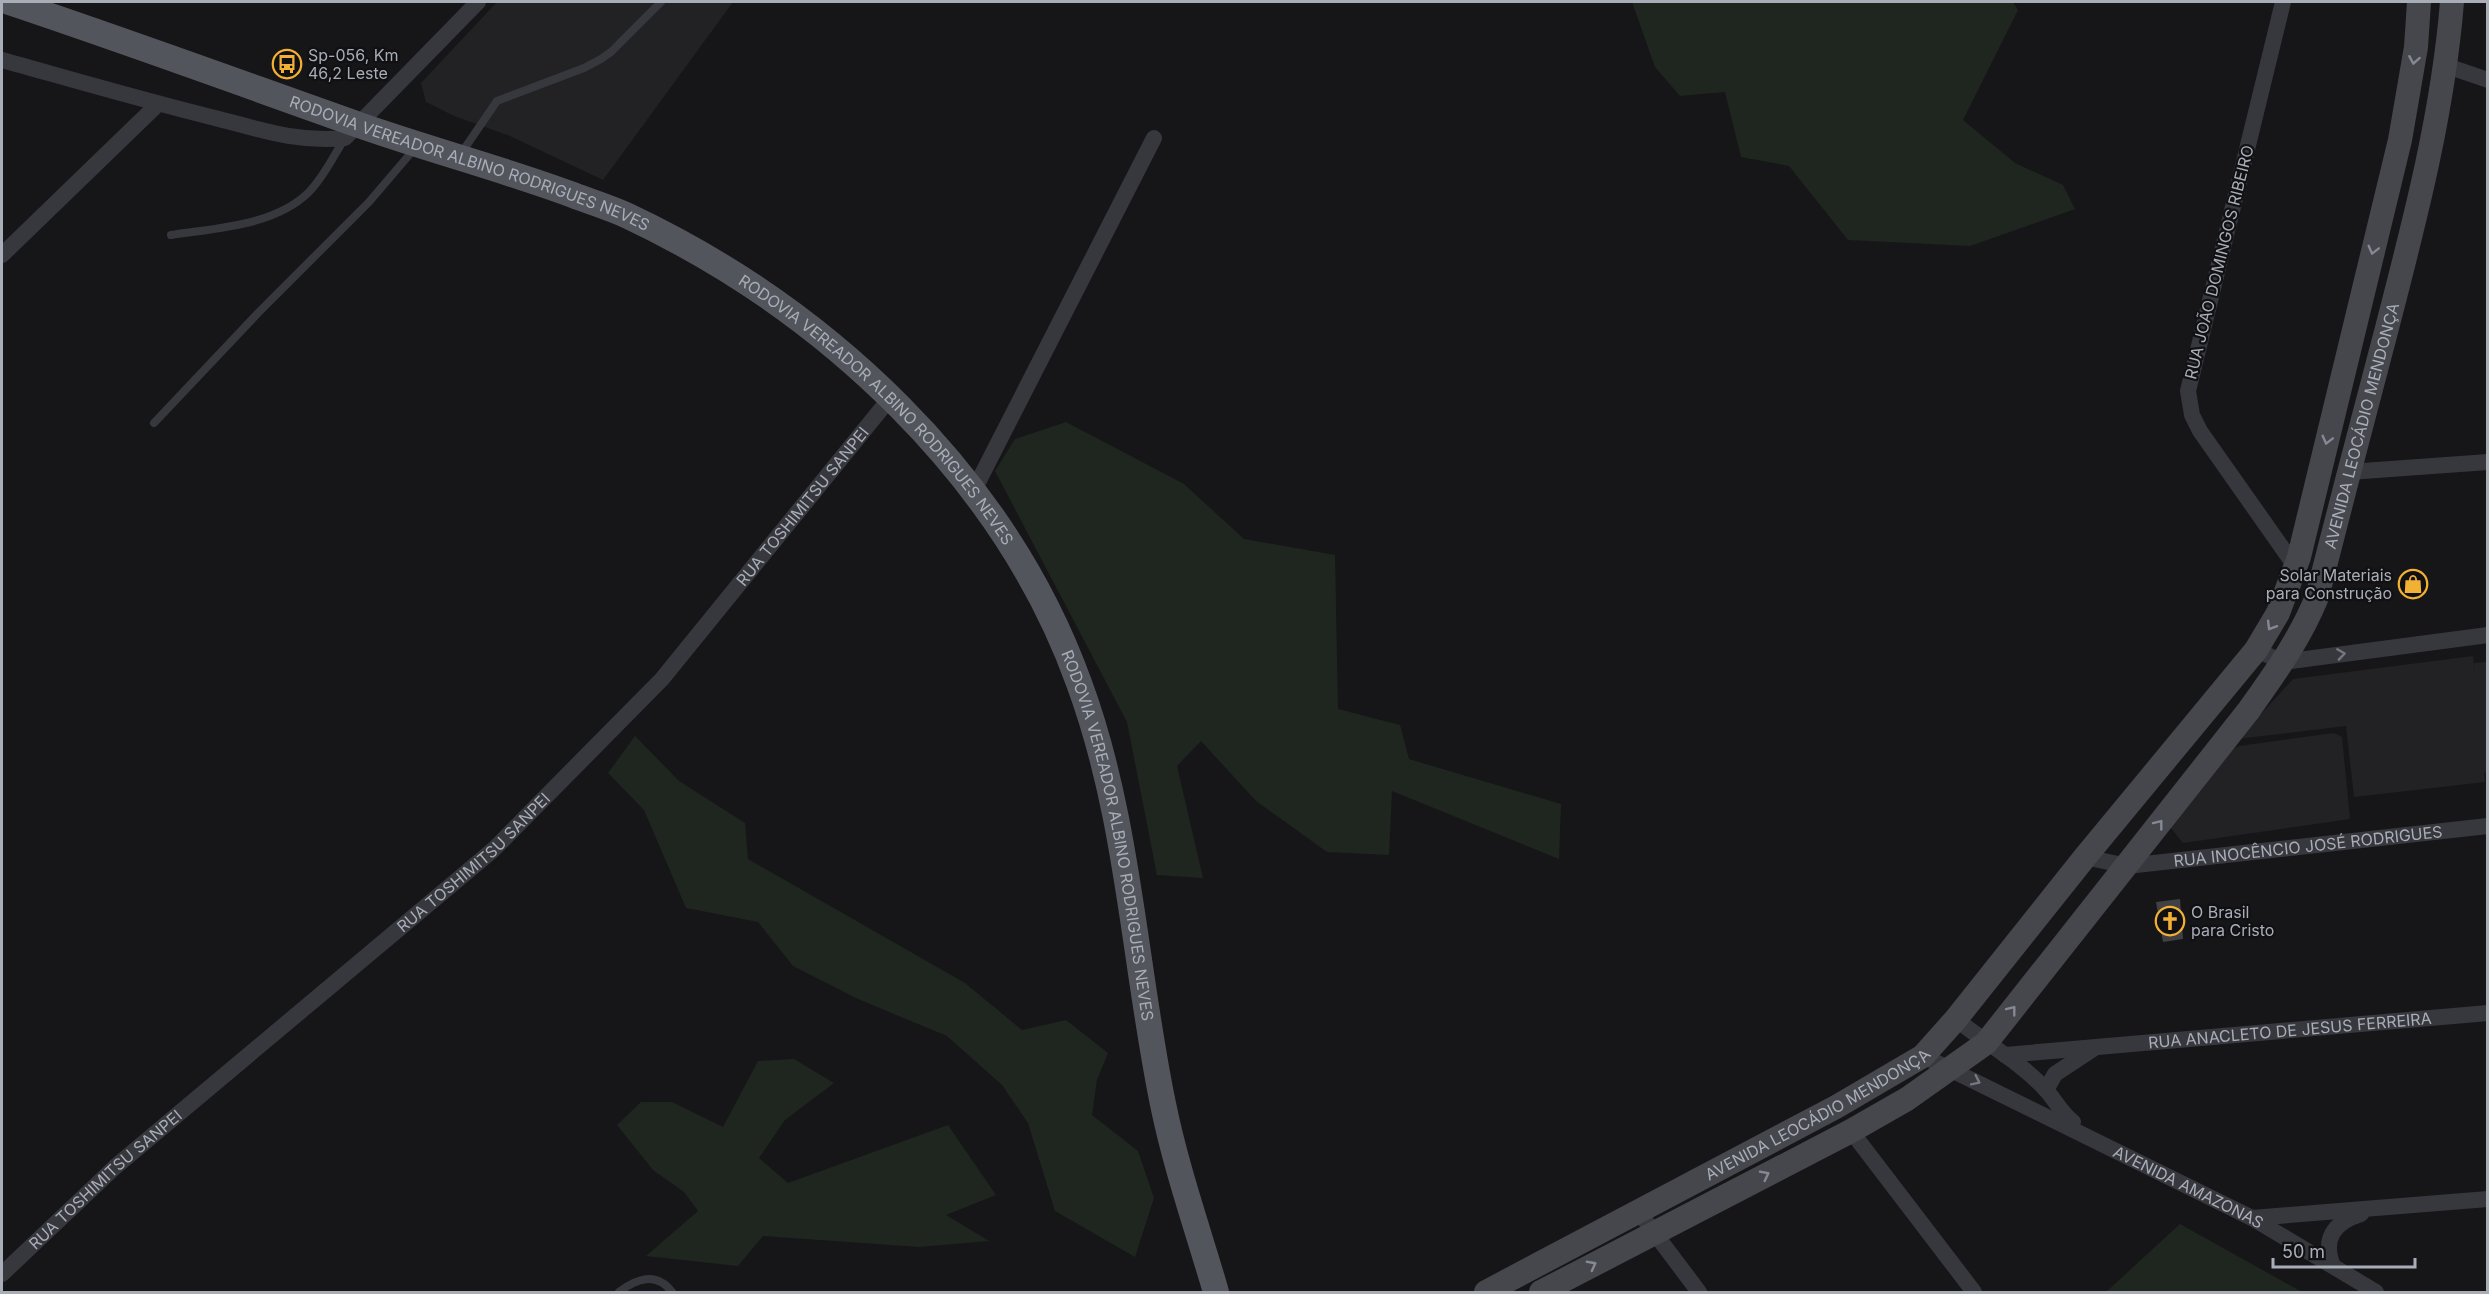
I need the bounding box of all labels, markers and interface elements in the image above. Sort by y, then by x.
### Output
place label: Sp-056, Km 46,2 Leste [308,45,399,83]
bus stop icon: Sp-056, Km 46,2 Leste [271,48,303,80]
one-way arrow [2408,54,2421,64]
street label: RODOVIA VEREADOR ALBINO RODRIGUES NEVES [287,91,653,235]
street label: RUA JOÃO DOMINGOS RIBEIRO [2180,143,2258,381]
one-way arrow [2368,245,2381,255]
street label: RODOVIA VEREADOR ALBINO RODRIGUES NEVES [735,270,1018,549]
street label: AVENIDA LEOCÁDIO MENDONÇA [2320,300,2403,551]
street label: RUA TOSHIMITSU SANPEI [732,423,873,590]
one-way arrow [2322,435,2335,445]
place label: Solar Materiais para Construção [2266,565,2392,603]
shop icon: Solar Materiais para Construção [2397,568,2429,600]
one-way arrow [2266,620,2278,630]
street label: RODOVIA VEREADOR ALBINO RODRIGUES NEVES [1057,647,1158,1022]
one-way arrow [2337,649,2346,661]
street label: RUA TOSHIMITSU SANPEI [393,788,554,936]
one-way arrow [2152,820,2163,831]
street label: RUA INOCÊNCIO JOSÉ RODRIGUES [2173,821,2443,871]
place label: O Brasil para Cristo [2191,902,2274,940]
church icon: O Brasil para Cristo [2154,905,2186,937]
one-way arrow [2005,1006,2016,1017]
street label: RUA ANACLETO DE JESUS FERREIRA [2147,1008,2432,1053]
street label: AVENIDA LEOCÁDIO MENDONÇA [1702,1045,1935,1184]
one-way arrow [1969,1073,1980,1085]
street label: RUA TOSHIMITSU SANPEI [24,1105,186,1254]
street label: AVENIDA AMAZONAS [2110,1141,2267,1233]
one-way arrow [1759,1171,1769,1182]
scale bar [2273,1231,2416,1269]
text: 50 m [2282,1241,2325,1262]
one-way arrow [1586,1261,1596,1272]

